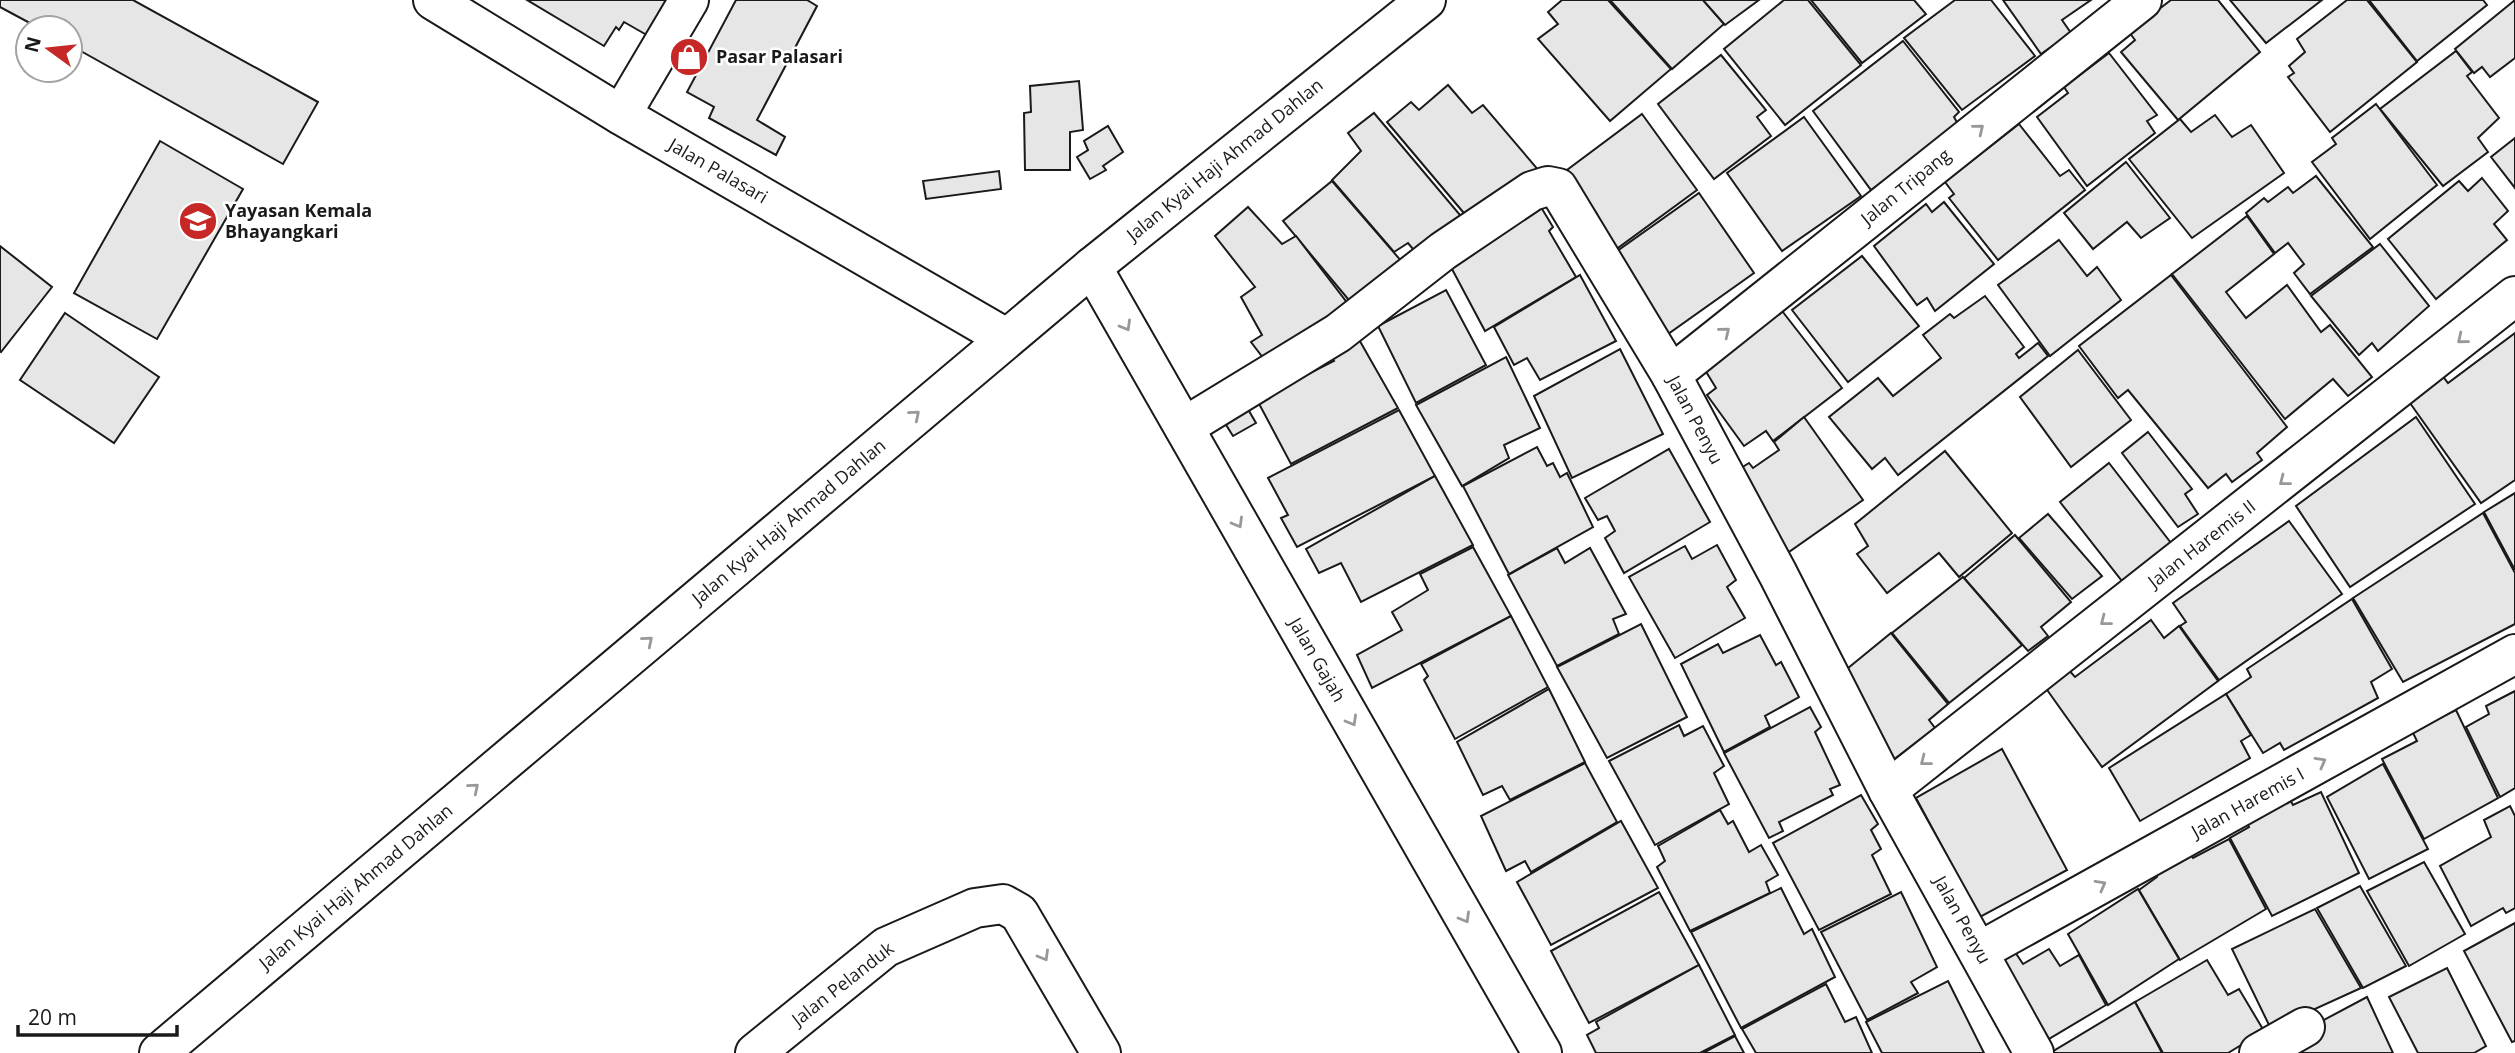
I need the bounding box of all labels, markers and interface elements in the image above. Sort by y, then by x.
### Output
north arrow [14,14,84,84]
text: N [18,34,47,55]
shop icon: Pasar Palasari [668,36,710,78]
place label: Pasar Palasari [716,44,843,68]
street label: Jalan Kyai Haji Ahmad Dahlan [1120,73,1327,247]
one-way arrow [1972,125,1984,138]
street label: Jalan Palasari [663,131,773,208]
street label: Jalan Tripang [1854,143,1955,231]
place label: Yayasan Kemala Bhayangkari [225,198,372,243]
school or university icon: Yayasan Kemala Bhayangkari [177,200,219,242]
one-way arrow [1118,318,1131,331]
one-way arrow [1716,328,1729,340]
one-way arrow [2457,331,2470,343]
street label: Jalan Penyu [1662,369,1729,468]
one-way arrow [907,411,920,423]
street label: Jalan Kyai Haji Ahmad Dahlan [685,433,890,611]
one-way arrow [2279,472,2291,485]
street label: Jalan Haremis II [2141,494,2260,594]
one-way arrow [1230,516,1243,529]
street label: Jalan Gajah [1283,611,1352,706]
one-way arrow [2100,612,2112,625]
one-way arrow [639,637,652,649]
one-way arrow [1344,713,1357,726]
one-way arrow [1921,753,1934,765]
one-way arrow [2314,757,2326,770]
street label: Jalan Haremis I [2185,761,2308,844]
one-way arrow [465,784,478,796]
street label: Jalan Kyai Haji Ahmad Dahlan [252,798,457,976]
street label: Jalan Penyu [1928,869,1997,968]
one-way arrow [2094,880,2106,893]
one-way arrow [1457,911,1470,923]
street label: Jalan Pelanduk [785,936,899,1032]
one-way arrow [1036,948,1049,961]
scale bar [18,993,177,1038]
text: 20 m [28,1003,77,1031]

